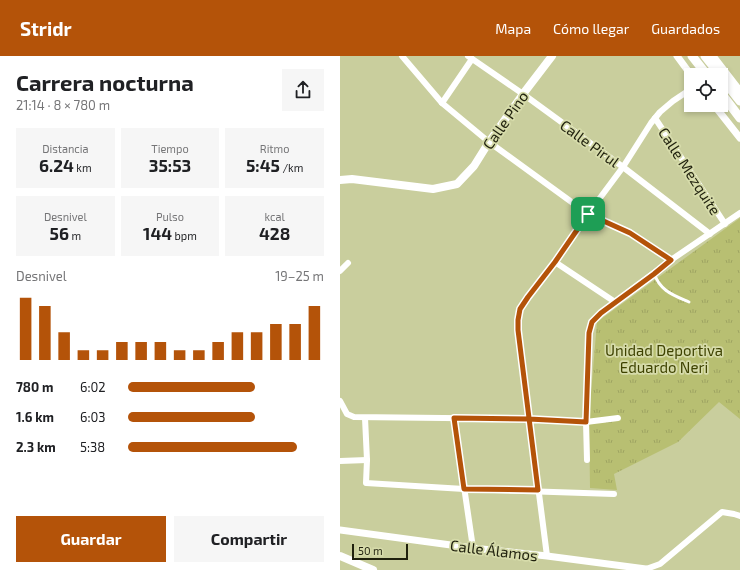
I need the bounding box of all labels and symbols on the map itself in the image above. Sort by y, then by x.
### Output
street label: Calle Pino [478,87,532,153]
street label: Calle Pirul [557,116,624,171]
street label: Calle Mezquite [655,124,725,218]
pin [571,197,605,231]
park label: Unidad Deportiva Eduardo Neri [605,341,723,376]
street label: Calle Álamos [449,536,539,564]
scale bar [352,542,408,561]

